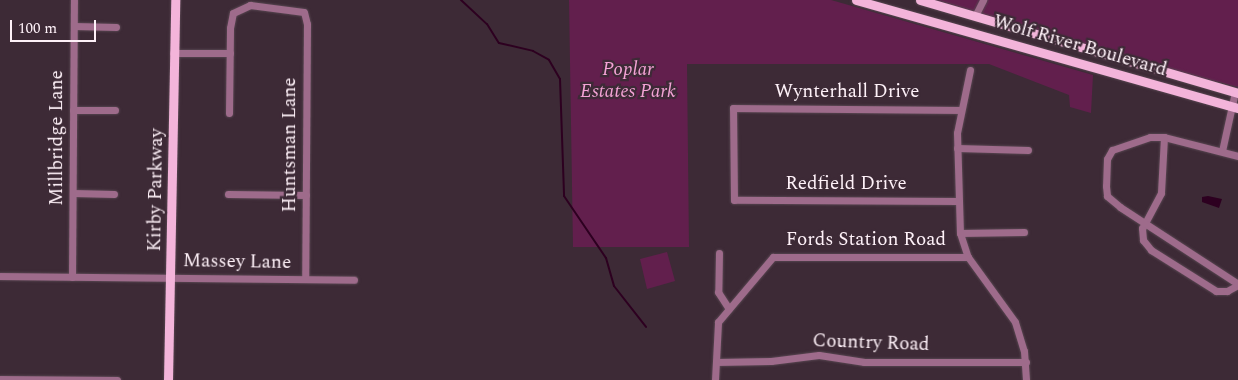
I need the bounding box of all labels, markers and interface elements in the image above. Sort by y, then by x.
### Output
scale bar [12,10,99,42]
street label: Wolf River Boulevard [991,10,1169,82]
text: 100 m [18,17,57,40]
park label: Poplar Estates Park [580,59,676,103]
street label: Millbridge Lane [46,70,68,206]
street label: Huntsman Lane [279,78,301,212]
street label: Wynterhall Drive [775,81,919,103]
street label: Kirby Parkway [144,128,168,252]
street label: Redfield Drive [785,173,907,195]
street label: Fords Station Road [786,229,946,251]
street label: Massey Lane [183,250,291,274]
street label: Country Road [812,330,930,356]

